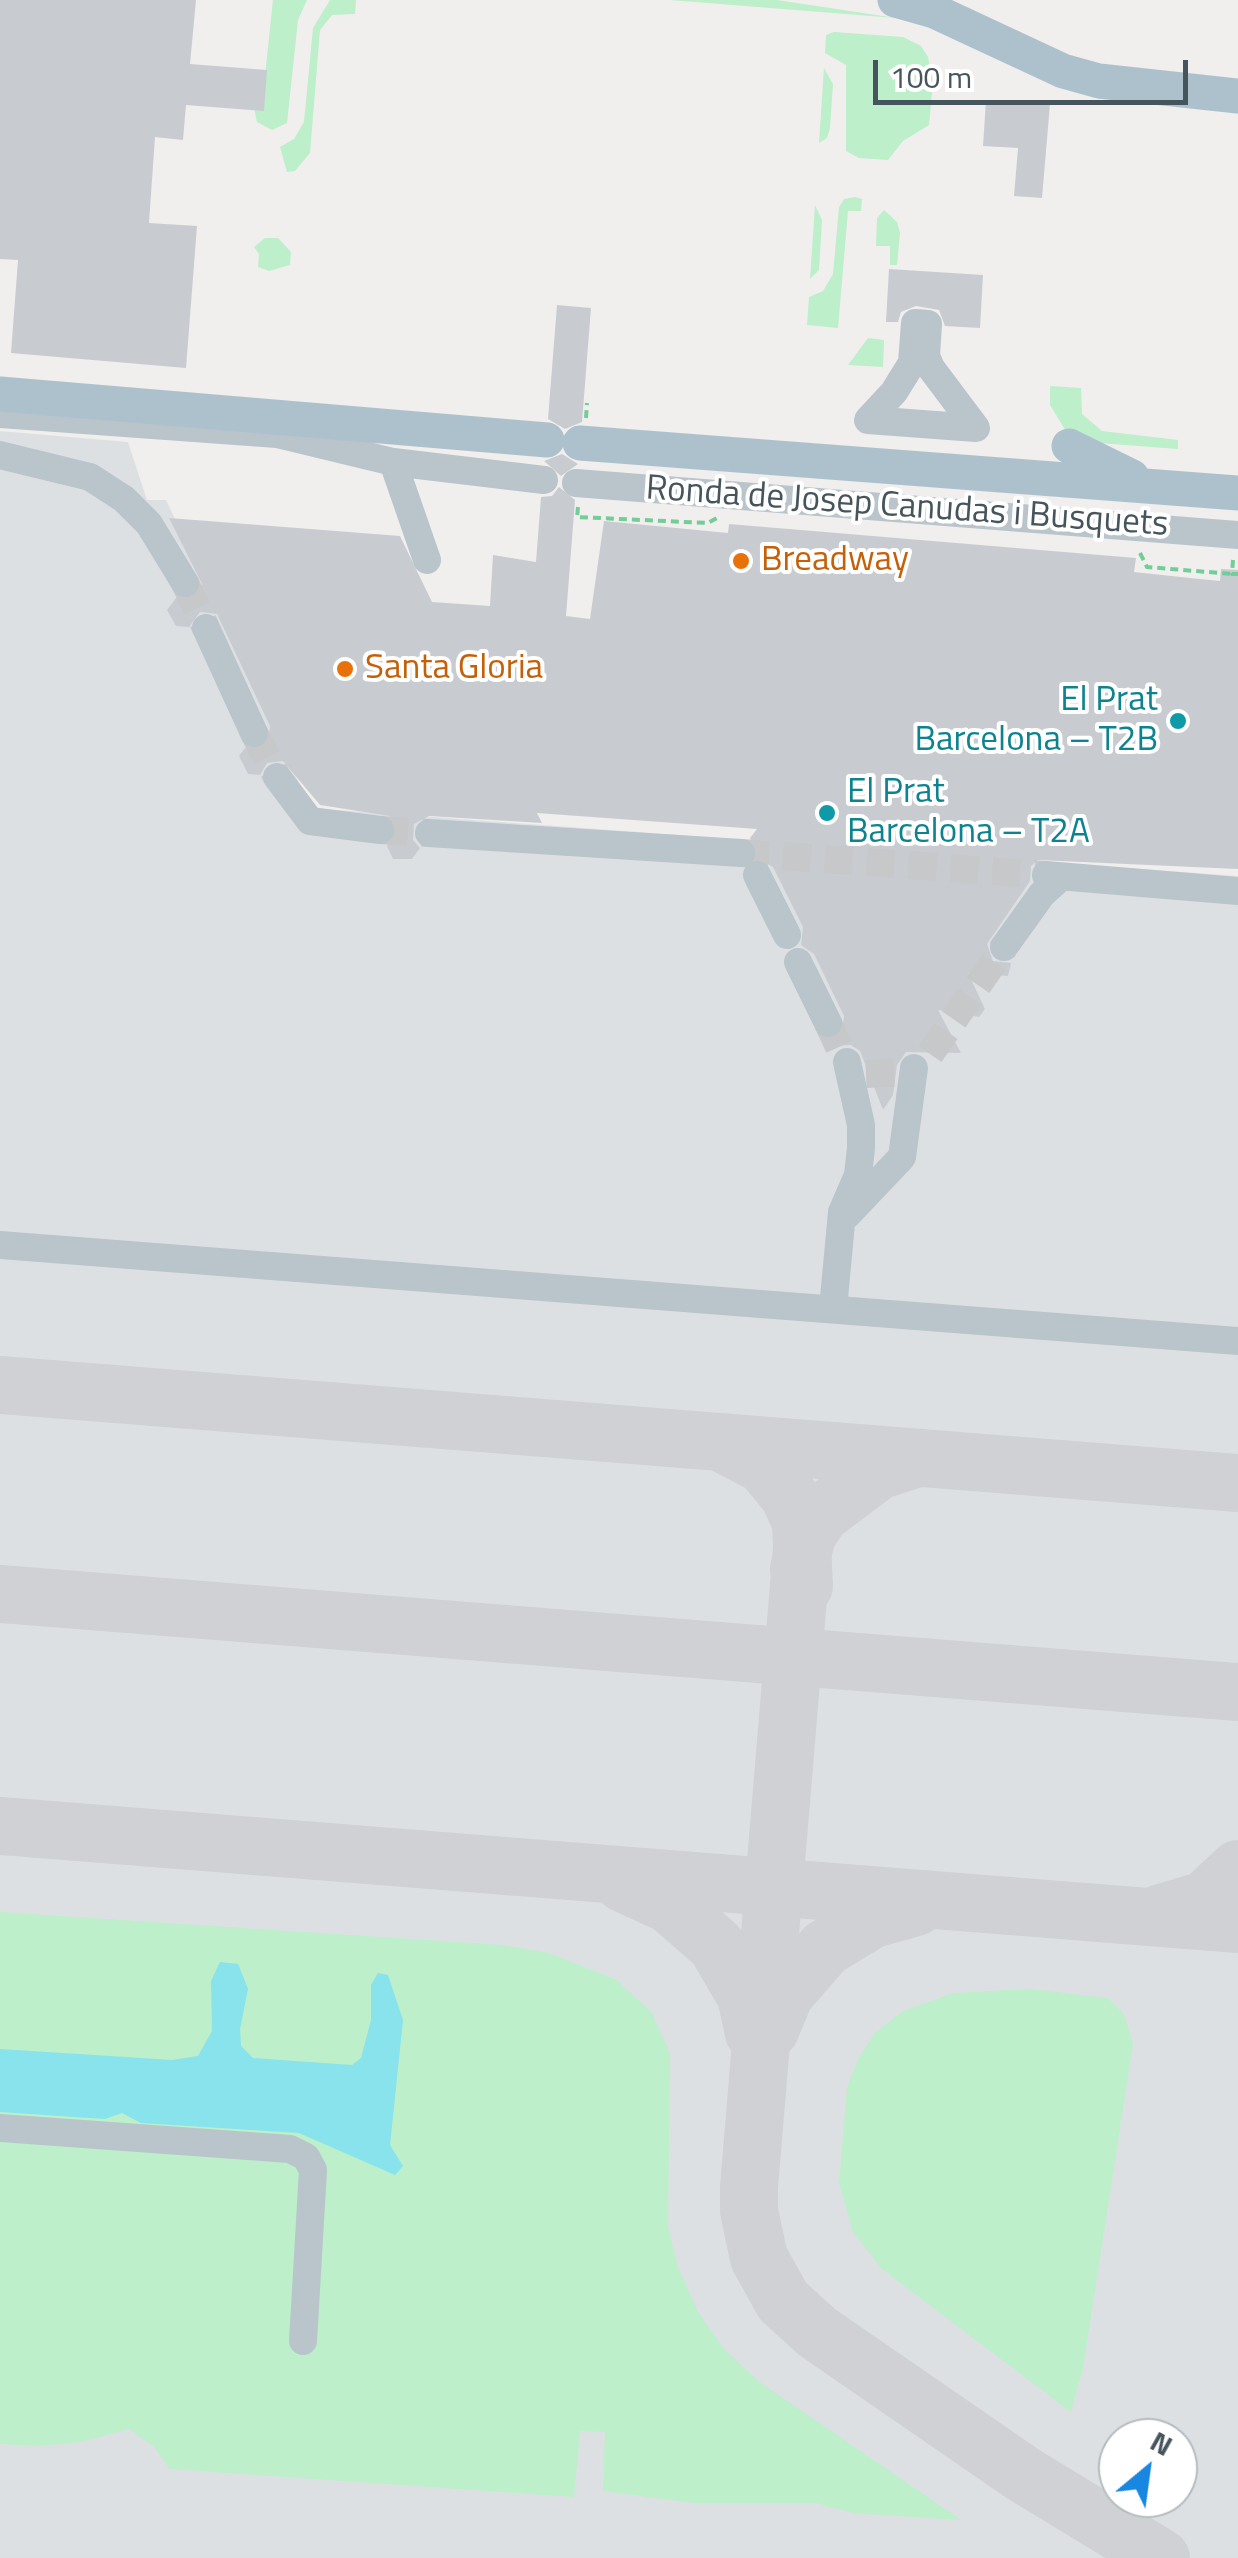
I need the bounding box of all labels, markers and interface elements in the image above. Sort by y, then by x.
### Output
scale bar [878,40,1193,102]
text: 100 m [890,54,972,100]
street label: Ronda de Josep Canudas i Busquets [644,469,1170,547]
place label: Breadway [761,540,909,582]
marker: Breadway [730,550,752,572]
place label: Santa Gloria [365,648,543,690]
marker: Santa Gloria [334,658,356,680]
place label: El Prat Barcelona – T2B [914,680,1158,762]
marker: El Prat Barcelona – T2B [1167,710,1189,732]
place label: El Prat Barcelona – T2A [847,772,1090,854]
marker: El Prat Barcelona – T2A [816,802,838,824]
north arrow [1098,2418,1198,2518]
text: N [1143,2420,1181,2467]

